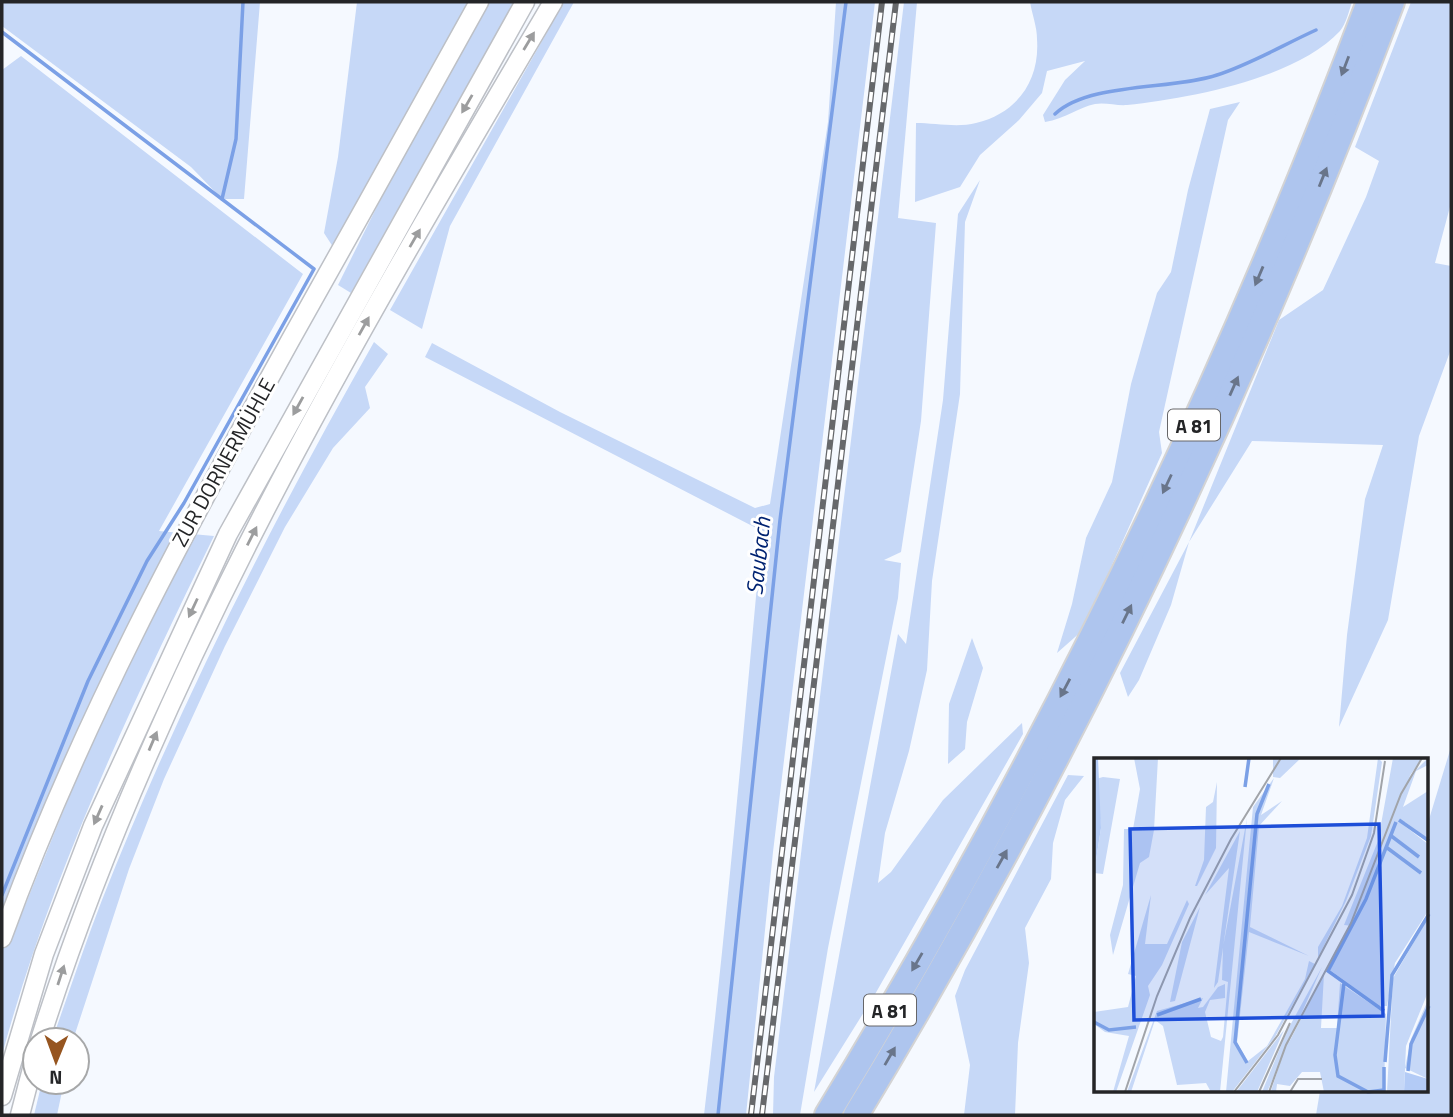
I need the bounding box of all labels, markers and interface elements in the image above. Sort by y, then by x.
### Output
one-way arrow [523,32,536,51]
one-way arrow [1339,55,1350,76]
one-way arrow [461,94,473,113]
one-way arrow [1318,166,1329,187]
one-way arrow [409,228,421,247]
one-way arrow [1253,266,1265,286]
one-way arrow [358,317,370,336]
street label: ZUR DORNERMÜHLE [163,372,283,552]
one-way arrow [1228,376,1240,396]
one-way arrow [292,396,304,416]
road number: A 81 [1168,410,1220,440]
one-way arrow [1161,474,1172,494]
water label: Saubach [737,515,780,597]
one-way arrow [247,526,258,546]
one-way arrow [187,598,199,618]
one-way arrow [1121,604,1132,624]
one-way arrow [1060,678,1072,698]
one-way arrow [148,730,159,751]
inset map [1094,758,1428,1092]
one-way arrow [92,804,103,825]
one-way arrow [996,849,1008,868]
one-way arrow [911,953,923,972]
one-way arrow [56,964,67,985]
road number: A 81 [864,994,916,1026]
north arrow [21,1026,91,1096]
one-way arrow [884,1047,896,1066]
text: N [49,1064,63,1093]

